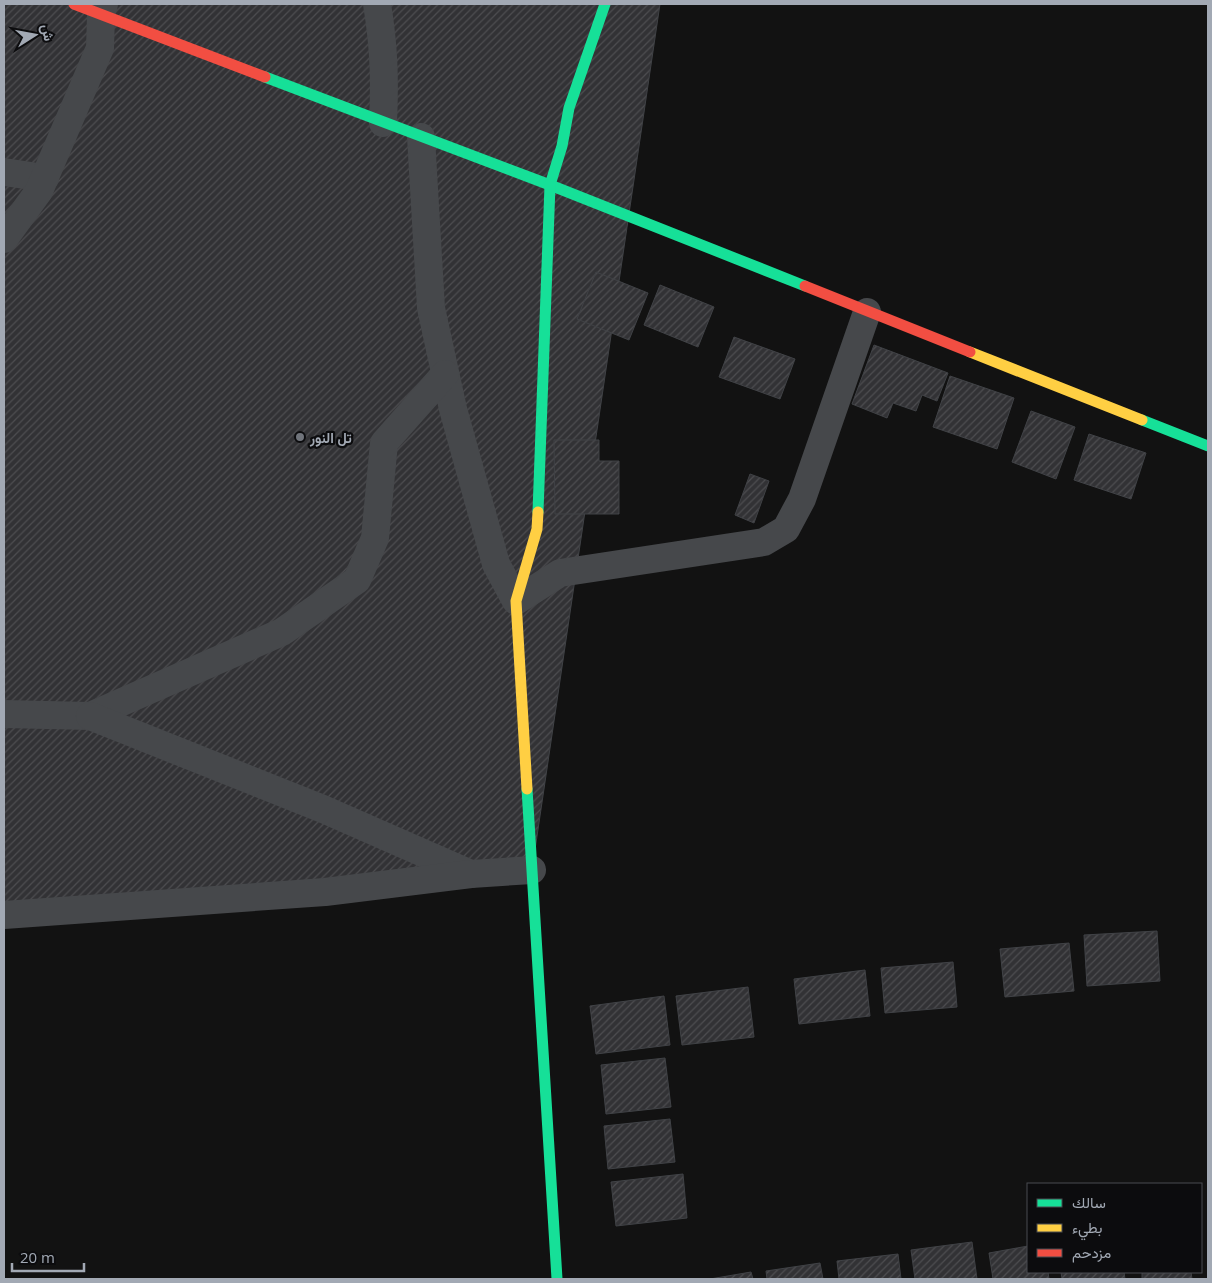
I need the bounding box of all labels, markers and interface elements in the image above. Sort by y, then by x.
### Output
north arrow [10,10,60,60]
text: ش [37,22,59,43]
place label: تل النور [309,428,352,447]
marker: تل النور [294,431,306,443]
legend [1027,1183,1202,1273]
text: سالك [1072,1192,1106,1212]
text: بطيء [1072,1217,1102,1241]
scale bar [12,1240,85,1272]
text: مزدحم [1072,1242,1111,1263]
text: 20 m [20,1247,55,1267]

